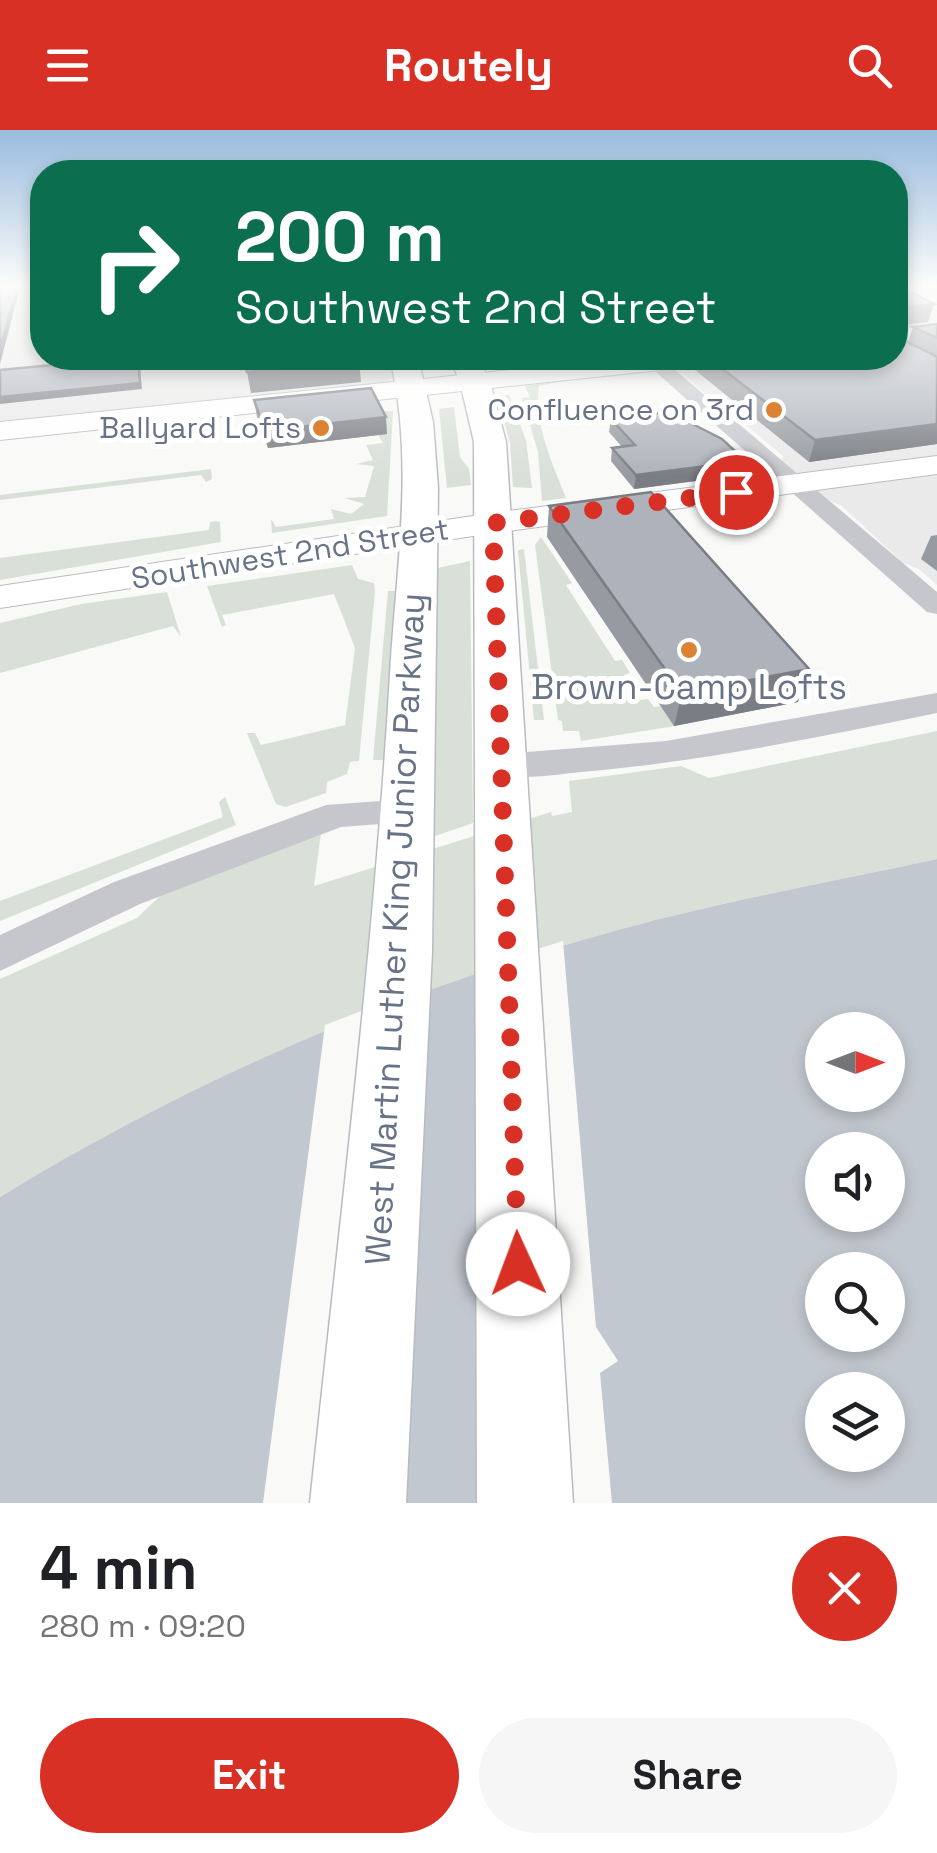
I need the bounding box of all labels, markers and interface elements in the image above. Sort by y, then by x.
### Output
text: Routely [384,37,553,94]
icon: menu [40,38,95,93]
icon: search [842,38,897,93]
text: 200 m [235,192,445,281]
icon: right [70,200,200,330]
text: Southwest 2nd Street [235,279,716,336]
place label: Confluence on 3rd [488,390,754,429]
marker: Confluence on 3rd [763,399,785,421]
place label: Ballyard Lofts [99,408,301,447]
marker: Ballyard Lofts [310,417,332,439]
pin [694,450,779,535]
icon: arrive [709,465,764,520]
street label: Southwest 2nd Street [128,509,451,598]
street label: West Martin Luther King Junior Parkway [355,592,435,1266]
marker: Brown-Camp Lofts [678,639,700,661]
place label: Brown-Camp Lofts [531,665,847,709]
north arrow [805,1012,905,1112]
map controls [805,1012,905,1472]
button: sound [805,1132,905,1232]
position arrow [466,1212,570,1316]
button: search [805,1252,905,1352]
button: layers [805,1372,905,1472]
text: 4 min [40,1530,198,1607]
button: close [792,1536,897,1641]
text: 280 m · 09:20 [40,1606,246,1646]
button: Exit [40,1718,459,1833]
button: Share [479,1718,897,1833]

